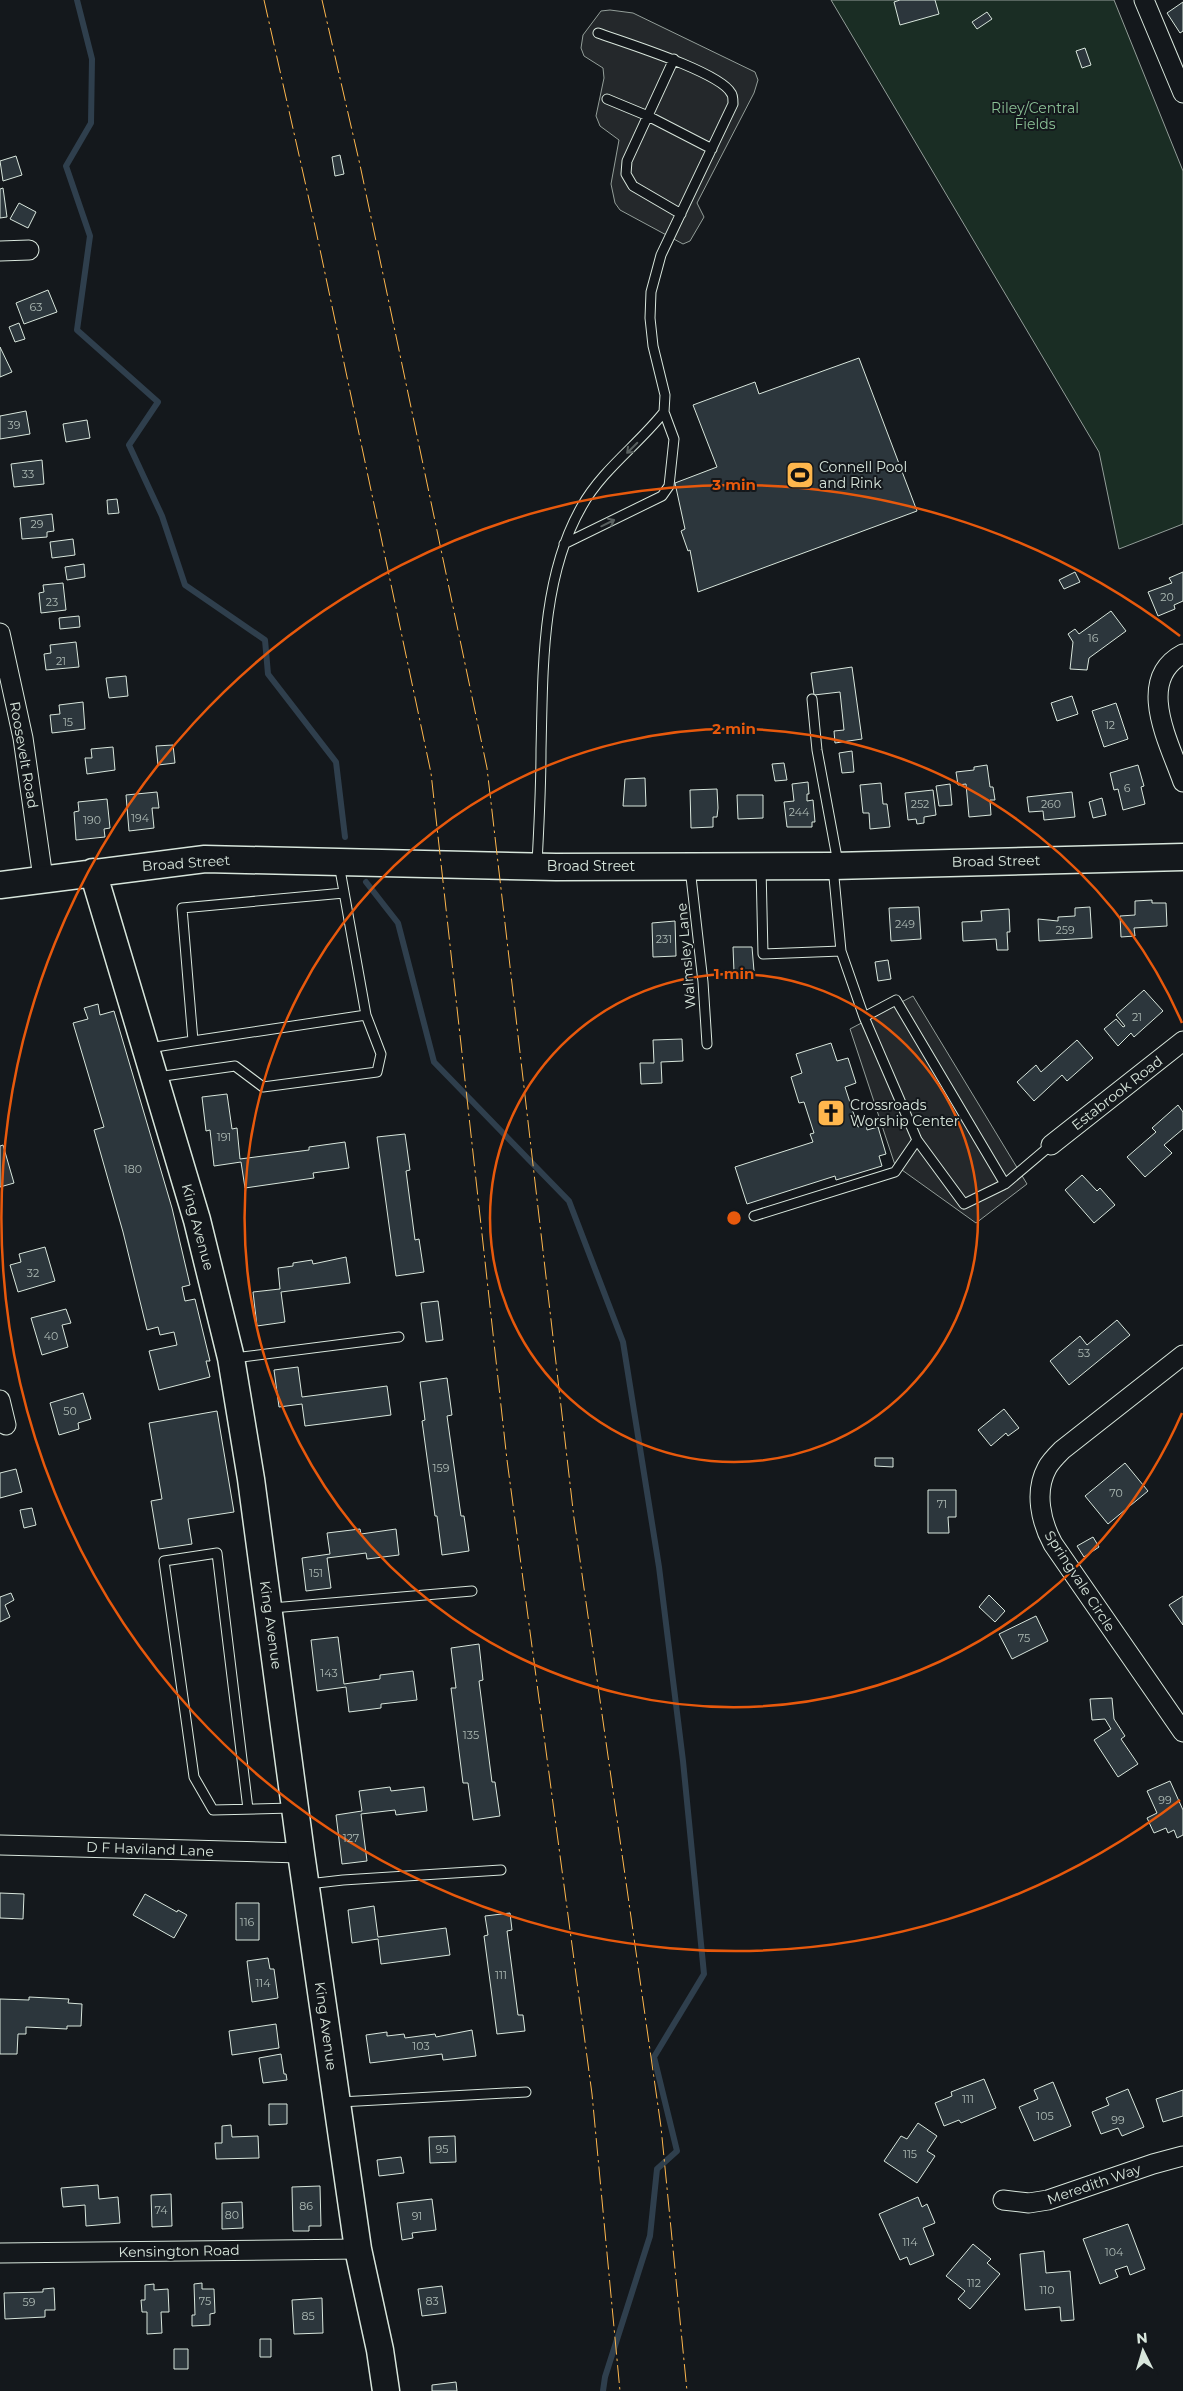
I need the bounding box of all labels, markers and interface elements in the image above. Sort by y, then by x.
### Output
park label: Riley/Central Fields [991,99,1079,133]
house number: 63 [30,300,42,314]
house number: 39 [8,418,21,432]
one-way arrow [626,442,638,455]
place label: Connell Pool and Rink [819,458,907,492]
sports icon: Connell Pool and Rink [785,460,815,490]
house number: 33 [22,467,34,481]
text: 3 min [711,475,756,494]
house number: 29 [31,517,44,531]
one-way arrow [600,518,615,527]
house number: 20 [1160,590,1174,604]
house number: 23 [46,595,58,609]
house number: 16 [1088,631,1099,645]
house number: 21 [56,654,66,668]
street label: Roosevelt Road [6,700,42,810]
house number: 15 [63,715,73,729]
house number: 12 [1105,718,1115,732]
text: 2 min [712,719,756,738]
house number: 6 [1124,781,1131,795]
house number: 252 [911,797,929,811]
house number: 260 [1041,797,1061,811]
house number: 244 [789,805,810,819]
house number: 194 [131,811,150,825]
house number: 190 [83,813,101,827]
street label: Broad Street [141,851,231,875]
street label: Broad Street [952,851,1041,871]
street label: Broad Street [547,857,636,875]
street label: Walmsley Lane [672,902,700,1010]
house number: 249 [895,917,915,931]
house number: 259 [1055,923,1075,937]
house number: 231 [656,932,672,946]
text: 1 min [714,964,754,983]
house number: 21 [1132,1010,1142,1024]
street label: Estabrook Road [1068,1052,1166,1134]
place label: Crossroads Worship Center [850,1096,960,1130]
church icon: Crossroads Worship Center [816,1098,846,1128]
house number: 191 [217,1130,231,1144]
house number: 180 [124,1162,142,1176]
street label: King Avenue [178,1182,218,1272]
centre of rings [725,1209,743,1227]
house number: 32 [27,1266,39,1280]
house number: 40 [44,1329,58,1343]
house number: 53 [1078,1346,1090,1360]
house number: 50 [63,1404,77,1418]
house number: 159 [433,1461,450,1475]
house number: 70 [1109,1486,1123,1500]
house number: 71 [937,1497,947,1511]
street label: Springvale Circle [1041,1527,1119,1635]
house number: 151 [309,1566,323,1580]
street label: King Avenue [256,1580,286,1670]
house number: 75 [1018,1631,1030,1645]
house number: 143 [320,1666,338,1680]
house number: 135 [463,1728,479,1742]
house number: 99 [1158,1793,1172,1807]
house number: 127 [343,1831,359,1845]
street label: D F Haviland Lane [86,1838,214,1860]
house number: 116 [240,1915,255,1929]
house number: 111 [495,1968,507,1982]
house number: 114 [255,1976,271,1990]
street label: King Avenue [311,1981,341,2071]
house number: 103 [412,2039,430,2053]
house number: 111 [962,2092,974,2106]
house number: 105 [1036,2109,1054,2123]
house number: 99 [1111,2113,1125,2127]
house number: 95 [436,2142,448,2156]
house number: 115 [903,2147,917,2161]
street label: Meredith Way [1045,2159,1144,2208]
house number: 86 [299,2199,313,2213]
house number: 74 [154,2203,168,2217]
house number: 80 [225,2208,239,2222]
house number: 91 [412,2209,422,2223]
house number: 114 [902,2235,918,2249]
street label: Kensington Road [118,2241,240,2261]
house number: 104 [1105,2245,1124,2259]
house number: 112 [967,2276,981,2290]
house number: 110 [1039,2283,1055,2297]
house number: 75 [199,2294,211,2308]
house number: 83 [425,2294,439,2308]
house number: 59 [23,2295,36,2309]
house number: 85 [301,2309,315,2323]
north arrow [1118,2326,1168,2376]
text: N [1135,2329,1148,2348]

